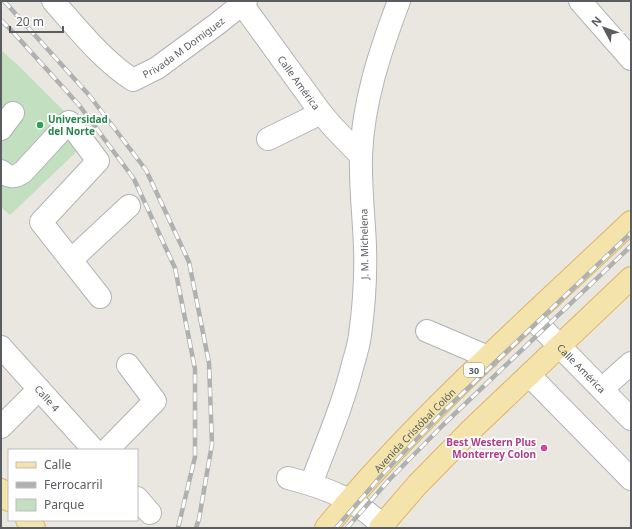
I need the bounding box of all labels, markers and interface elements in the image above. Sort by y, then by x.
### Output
scale bar [10,8,63,34]
north arrow [584,8,624,48]
text: 20 m [16,13,44,30]
text: N [587,13,605,29]
street label: Privada M Domiguez [140,14,228,81]
street label: Calle América [274,53,323,113]
place label: Universidad del Norte [48,112,108,138]
marker: Universidad del Norte [35,120,45,130]
street label: J. M. Michelena [356,209,372,280]
street label: Calle América [554,341,609,396]
road number: 30 [464,363,484,377]
street label: Calle 4 [32,382,63,415]
street label: Avenida Cristóbal Colón [371,385,459,475]
place label: Best Western Plus Monterrey Colon [446,435,536,461]
marker: Best Western Plus Monterrey Colon [539,443,549,453]
legend [8,449,138,521]
text: Calle [44,456,72,473]
text: Ferrocarril [44,476,103,493]
text: Parque [44,496,85,513]

